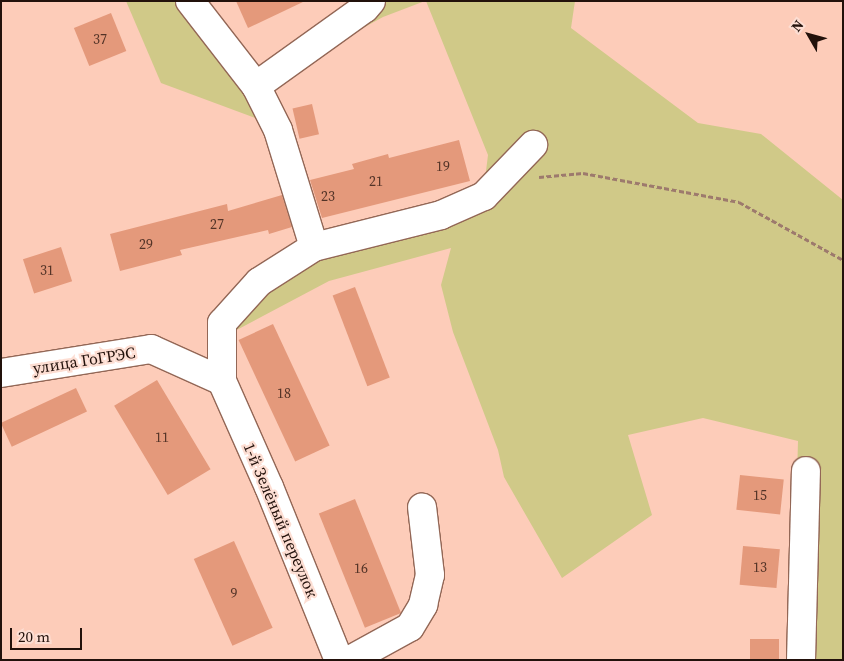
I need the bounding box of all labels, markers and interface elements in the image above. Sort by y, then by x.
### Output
north arrow [784,10,834,60]
text: N [786,16,808,36]
house number: 37 [93,31,107,47]
house number: 19 [436,158,450,174]
house number: 21 [369,173,383,189]
house number: 23 [321,188,335,204]
house number: 27 [210,216,224,232]
house number: 29 [139,236,153,252]
house number: 31 [40,262,54,278]
street label: улица ГоГРЭС [31,342,137,378]
house number: 18 [277,385,291,401]
house number: 11 [155,429,169,445]
street label: 1-й Зелёный переулок [240,440,322,600]
house number: 15 [753,487,767,503]
house number: 13 [753,559,767,575]
house number: 16 [354,560,368,576]
house number: 9 [231,585,237,601]
scale bar [12,618,85,650]
text: 20 m [18,626,50,647]

